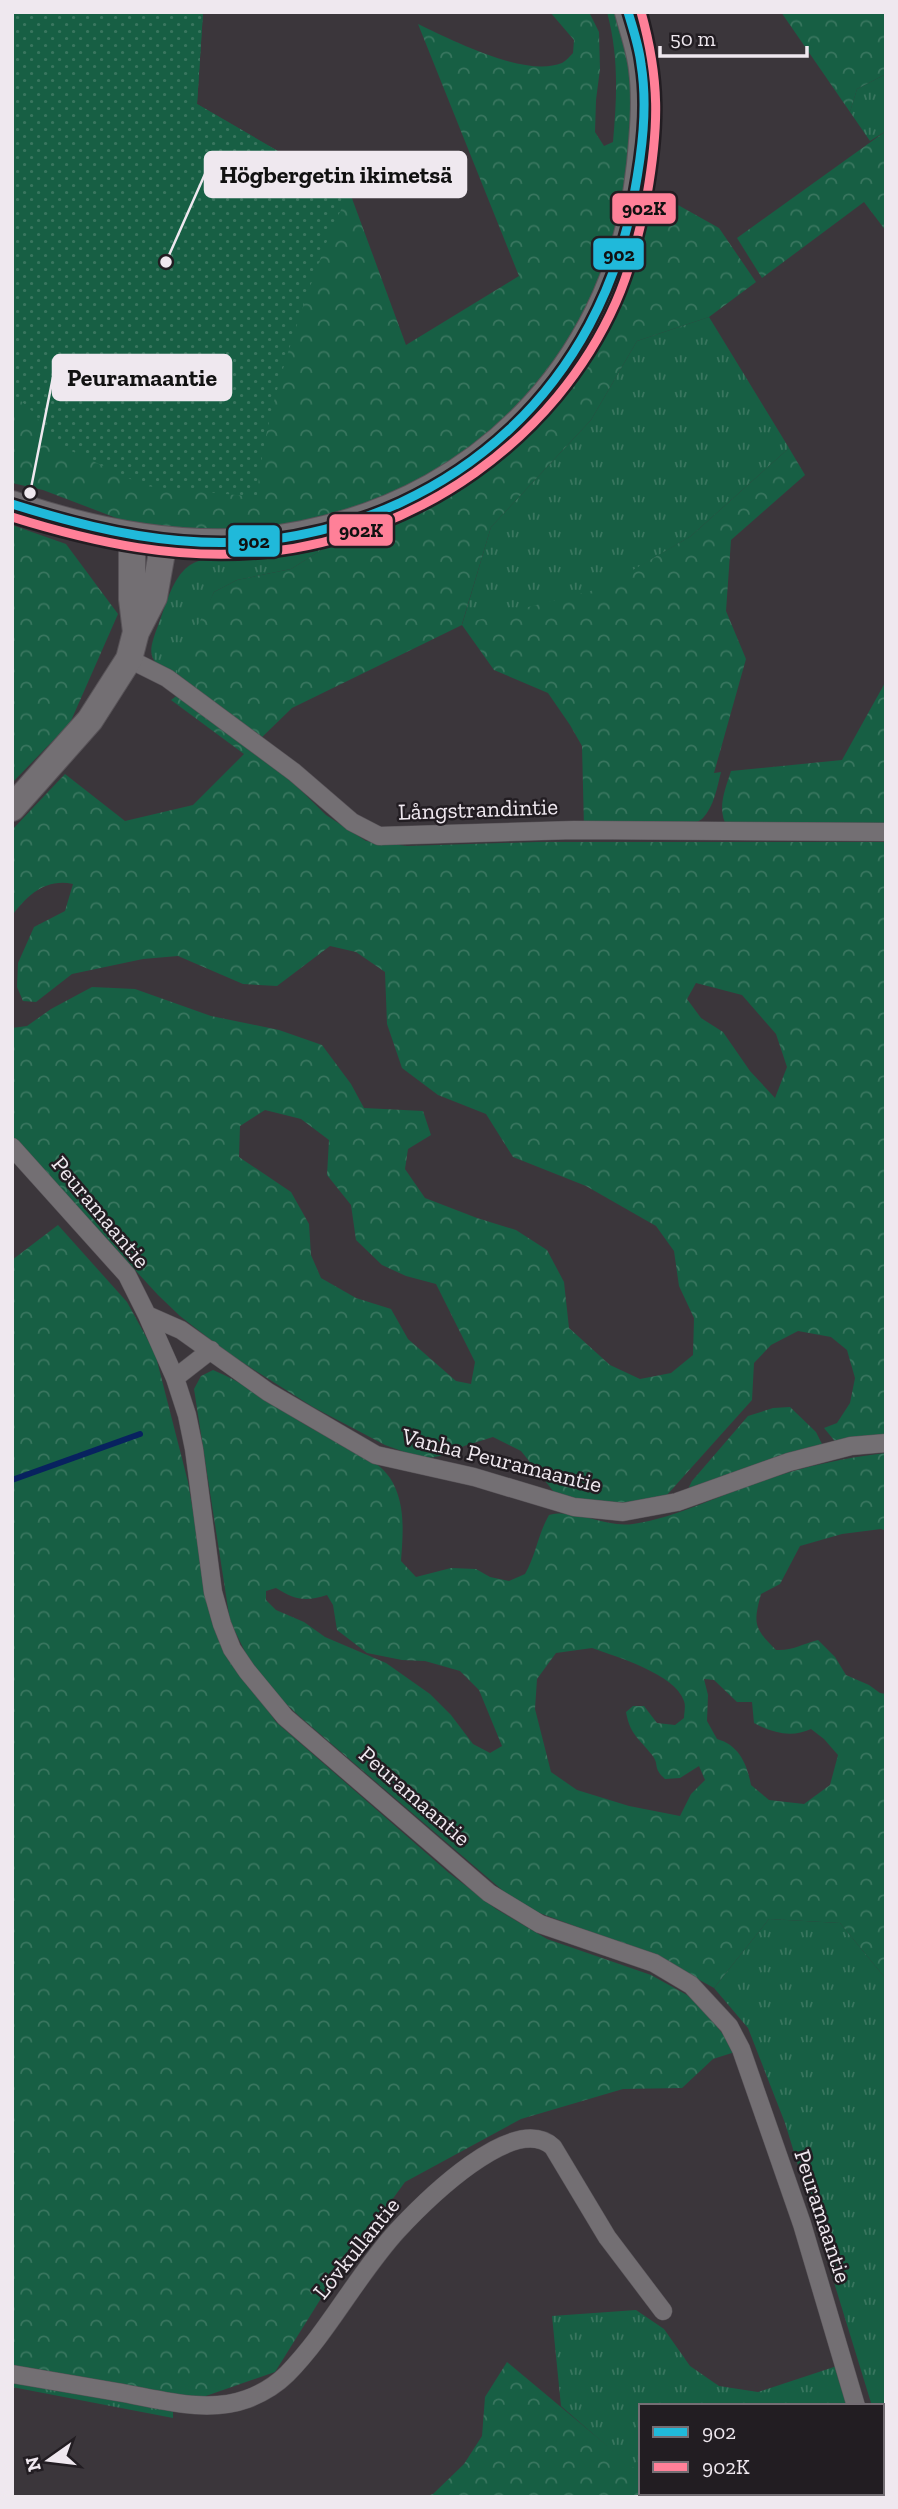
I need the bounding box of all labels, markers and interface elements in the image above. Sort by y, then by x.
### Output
scale bar [660,14,807,58]
text: 50 m [670,26,716,51]
callout: Högbergetin ikimetsä [205,152,466,197]
text: Högbergetin ikimetsä [220,160,453,189]
line badge: 902K [611,192,677,225]
text: 902K [622,197,666,220]
line badge: 902 [592,237,645,271]
text: 902 [603,243,635,266]
callout: Peuramaantie [53,355,231,400]
text: Peuramaantie [67,363,217,392]
line badge: 902K [328,513,394,547]
text: 902K [339,519,383,542]
line badge: 902 [227,524,281,558]
text: 902 [238,530,270,553]
street label: Långstrandintie [398,792,558,826]
street label: Peuramaantie [46,1150,156,1274]
street label: Vanha Peuramaantie [398,1421,605,1498]
street label: Peuramaantie [354,1740,476,1852]
street label: Peuramaantie [788,2146,858,2286]
street label: Lövkullantie [307,2192,405,2304]
legend [639,2404,884,2495]
text: 902 [702,2419,736,2444]
north arrow [14,2425,84,2495]
text: N [20,2454,46,2474]
text: 902K [702,2454,750,2479]

